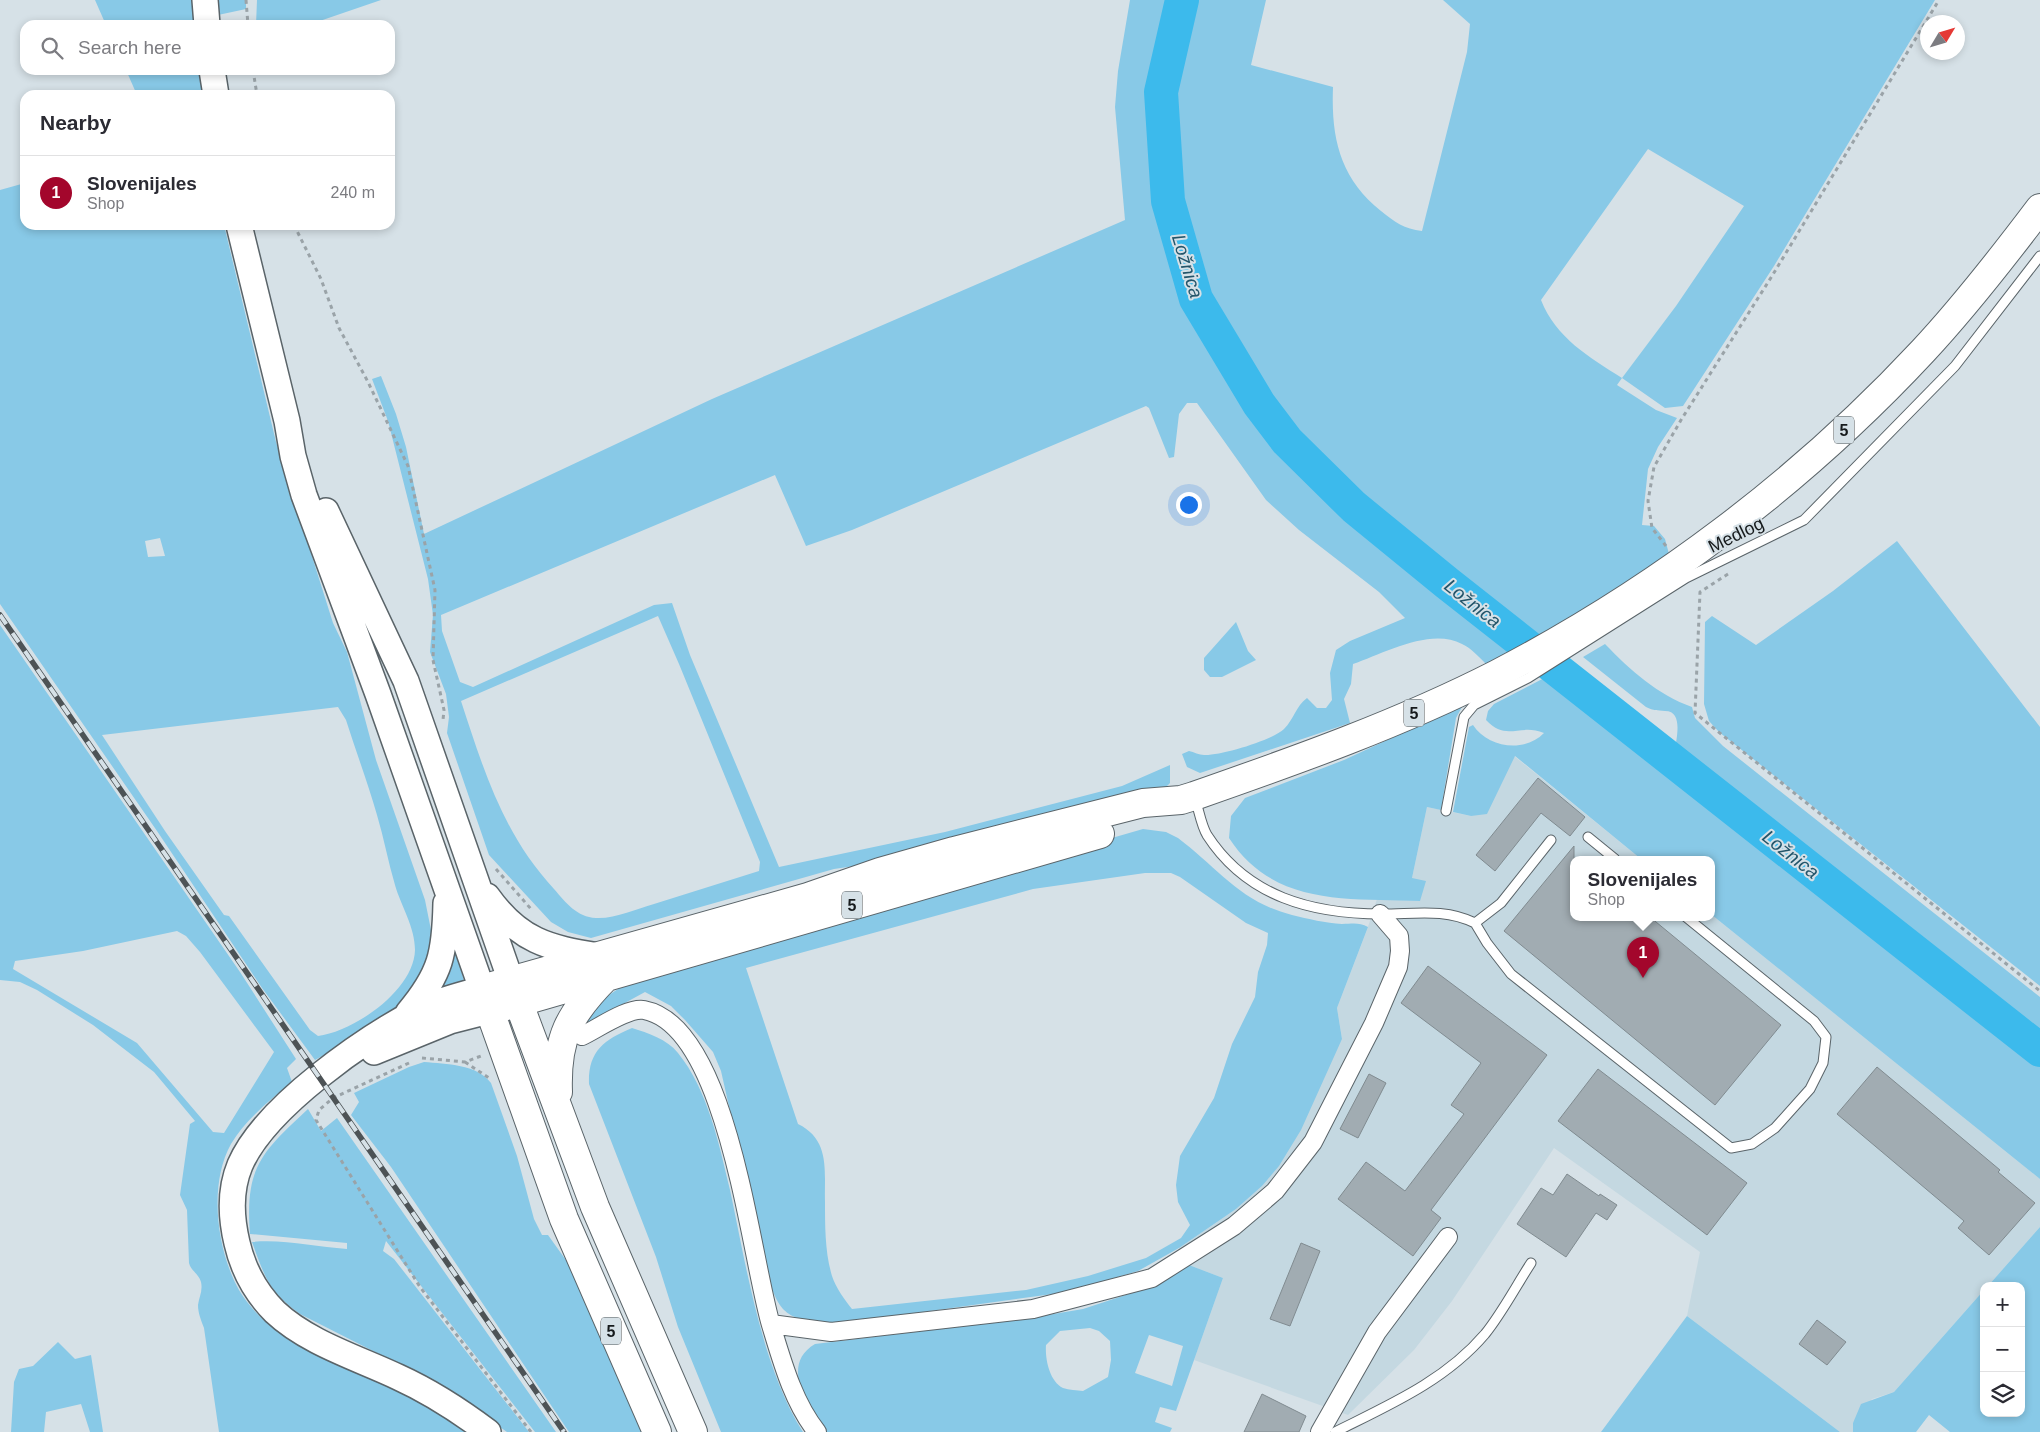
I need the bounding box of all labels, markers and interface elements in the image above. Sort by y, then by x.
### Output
north arrow [1920,15,1965,60]
search box [20,20,395,75]
icon: search [38,34,66,62]
text: Search here [78,37,182,58]
text: Nearby [40,111,111,134]
text: Slovenijales [87,173,197,194]
text: 1 [52,184,60,201]
text: 240 m [331,184,375,201]
text: Shop [87,195,124,212]
water label: Ložnica [1168,232,1207,301]
road number: 5 [1834,416,1854,444]
your location [1176,492,1202,518]
street label: Medlog [1705,513,1767,557]
water label: Ložnica [1440,575,1505,632]
road number: 5 [1404,700,1424,726]
water label: Ložnica [1758,826,1823,883]
popup [1570,856,1715,921]
text: Slovenijales [1588,869,1697,890]
text: Shop [1588,891,1625,908]
road number: 5 [842,892,862,918]
pin: 1 [1627,937,1659,978]
map controls [1980,1282,2025,1417]
button: + [1980,1282,2025,1327]
road number: 5 [601,1318,621,1344]
button: − [1980,1327,2025,1372]
button: layers [1980,1372,2025,1417]

